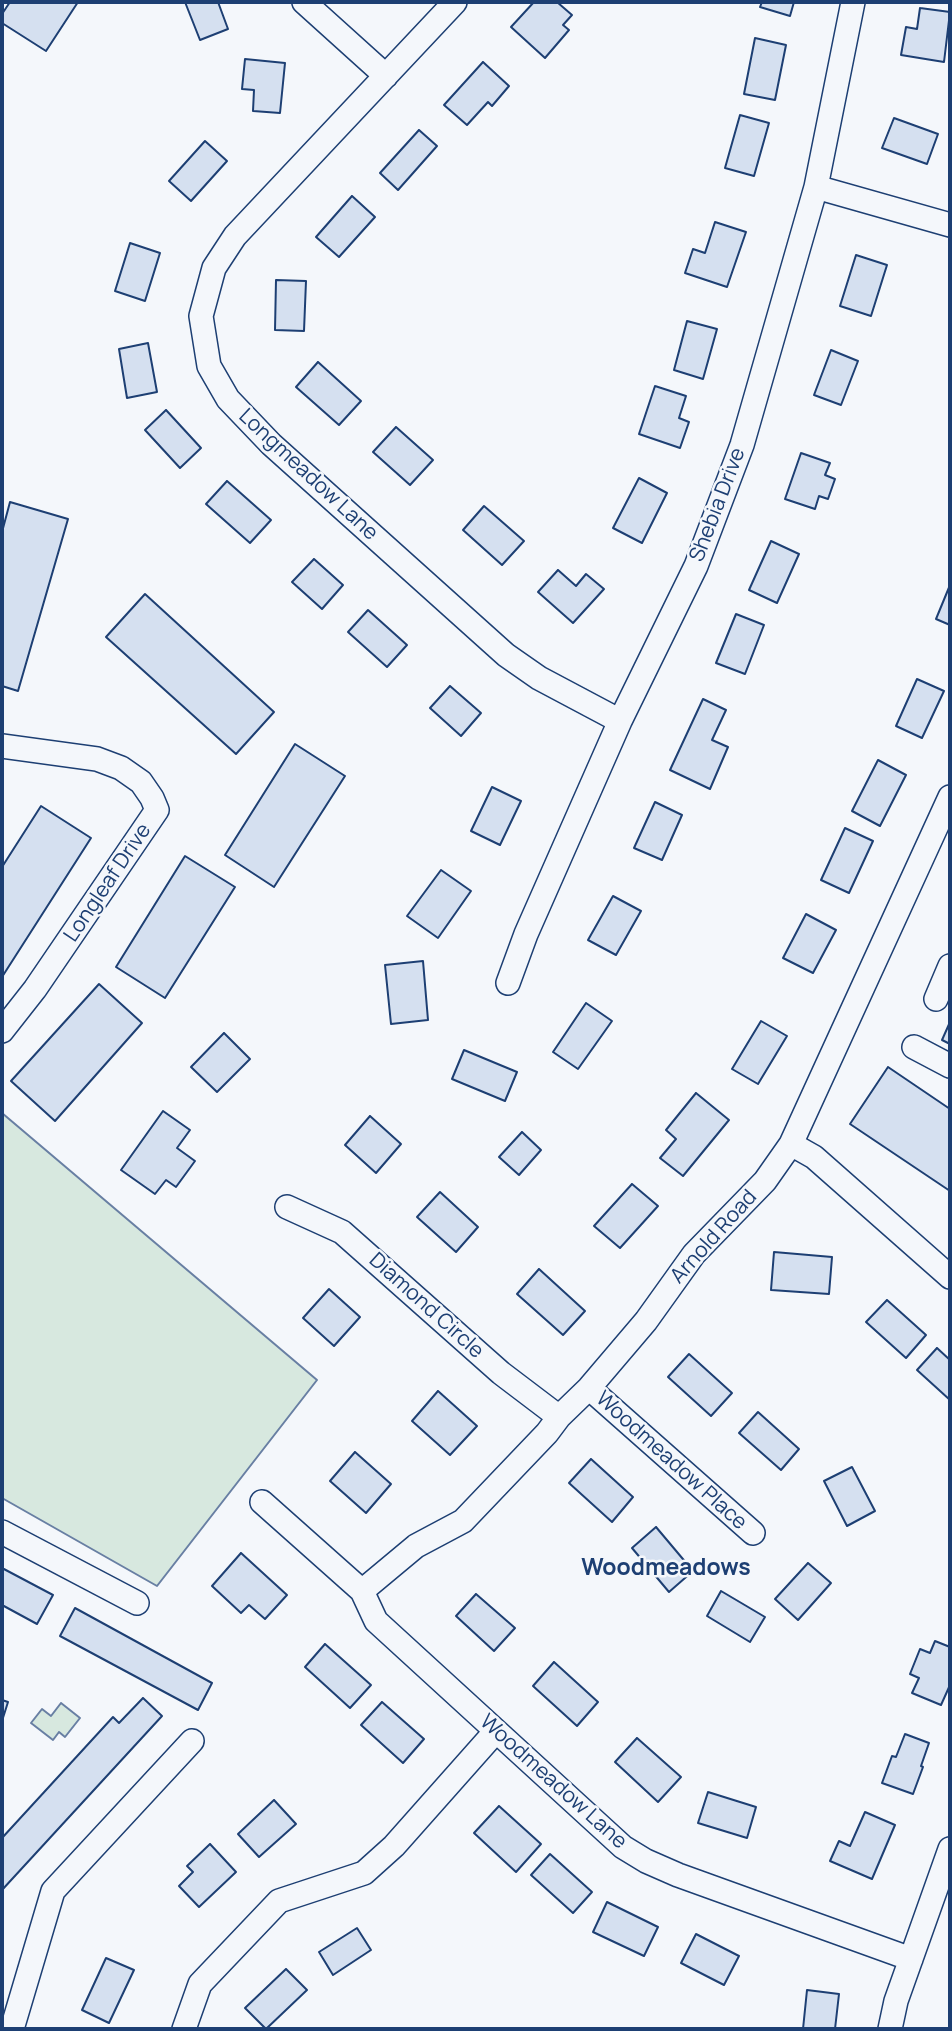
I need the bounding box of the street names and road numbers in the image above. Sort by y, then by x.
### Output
street label: Longmeadow Lane [233,404,383,546]
street label: Shebia Drive [685,444,751,566]
street label: Longleaf Drive [59,819,157,947]
street label: Arnold Road [665,1185,763,1289]
street label: Diamond Circle [363,1248,489,1364]
street label: Woodmeadow Place [590,1386,752,1536]
street label: Woodmeadow Lane [474,1709,632,1855]

